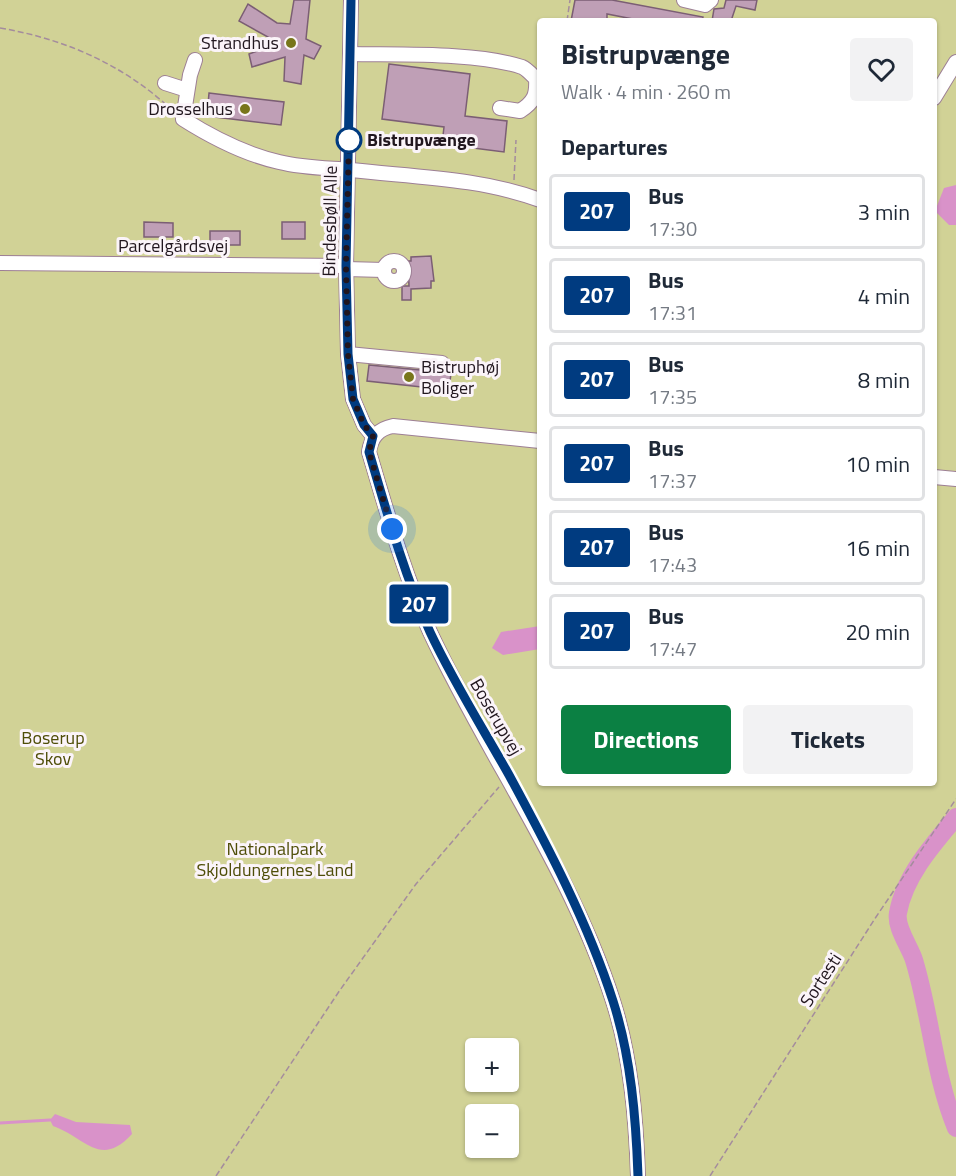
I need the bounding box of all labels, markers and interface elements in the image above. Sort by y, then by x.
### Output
place label: Strandhus [201,29,279,56]
text: Bistrupvænge [561,32,730,75]
marker: Strandhus [284,36,298,50]
button: heart [850,38,913,101]
text: Walk · 4 min · 260 m [561,76,731,107]
place label: Drosselhus [148,95,233,122]
marker: Drosselhus [238,102,252,116]
place label: Bistrupvænge [367,126,476,153]
marker: Bistrupvænge [336,127,362,153]
text: Departures [561,130,668,164]
street label: Bindesbøll Alle [315,165,344,277]
text: Bus [648,179,684,213]
text: 207 [579,195,615,227]
text: 3 min [858,195,910,229]
text: 17:30 [648,213,697,244]
street label: Parcelgårdsvej [118,232,228,259]
text: Bus [648,263,684,297]
text: 207 [579,279,615,311]
text: 4 min [858,279,910,313]
text: 17:31 [648,297,697,328]
text: Bus [648,347,684,381]
place label: Bistruphøj Boliger [421,353,499,401]
text: 207 [579,363,615,395]
text: 8 min [858,363,910,397]
marker: Bistruphøj Boliger [402,370,416,384]
text: 17:35 [648,381,697,412]
text: Bus [648,431,684,465]
text: 207 [579,447,615,479]
text: 10 min [845,447,910,481]
text: 17:37 [648,465,697,496]
your location [377,514,407,544]
text: Bus [648,515,684,549]
text: 207 [579,531,615,563]
text: 16 min [845,531,910,565]
text: 17:43 [648,549,697,580]
line badge: 207 [384,584,454,624]
text: 207 [401,588,437,620]
text: Bus [648,599,684,633]
text: 207 [579,615,615,647]
text: 20 min [845,615,910,649]
text: 17:47 [648,633,697,664]
street label: Boserupvej [464,673,529,760]
button: Directions [561,705,731,774]
button: Tickets [743,705,913,774]
park label: Boserup Skov [21,724,85,772]
park label: Nationalpark Skjoldungernes Land [196,835,354,883]
street label: Sortesti [793,947,848,1012]
map controls [465,1038,519,1158]
button: + [465,1038,519,1092]
button: − [465,1104,519,1158]

